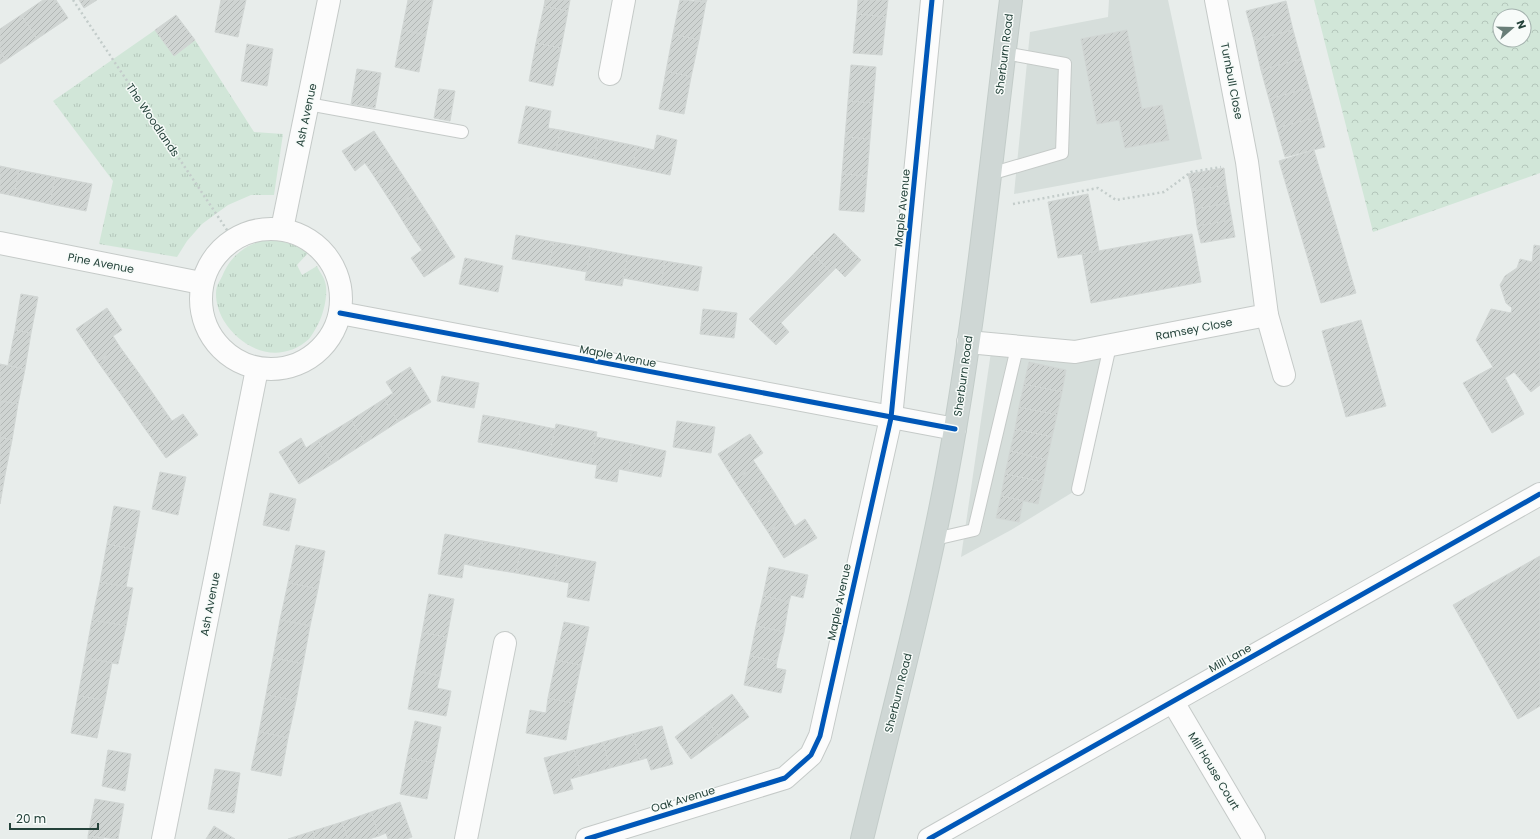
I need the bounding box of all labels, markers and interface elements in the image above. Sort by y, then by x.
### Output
north arrow [1492,8,1532,48]
street label: Sherburn Road [991,13,1017,95]
text: N [1512,18,1530,31]
street label: Turnbull Close [1217,41,1247,121]
street label: The Woodlands [123,80,184,160]
street label: Ash Avenue [291,82,321,148]
street label: Maple Avenue [890,168,914,248]
street label: Pine Avenue [66,249,136,277]
street label: Ramsey Close [1154,314,1234,344]
street label: Sherburn Road [949,334,977,418]
street label: Maple Avenue [578,341,658,371]
street label: Maple Avenue [823,562,855,642]
street label: Ash Avenue [196,571,224,637]
street label: Mill Lane [1206,640,1254,676]
street label: Sherburn Road [880,651,916,735]
street label: Mill House Court [1184,729,1244,813]
street label: Oak Avenue [649,782,717,816]
scale bar [10,805,98,831]
text: 20 m [16,810,46,827]

